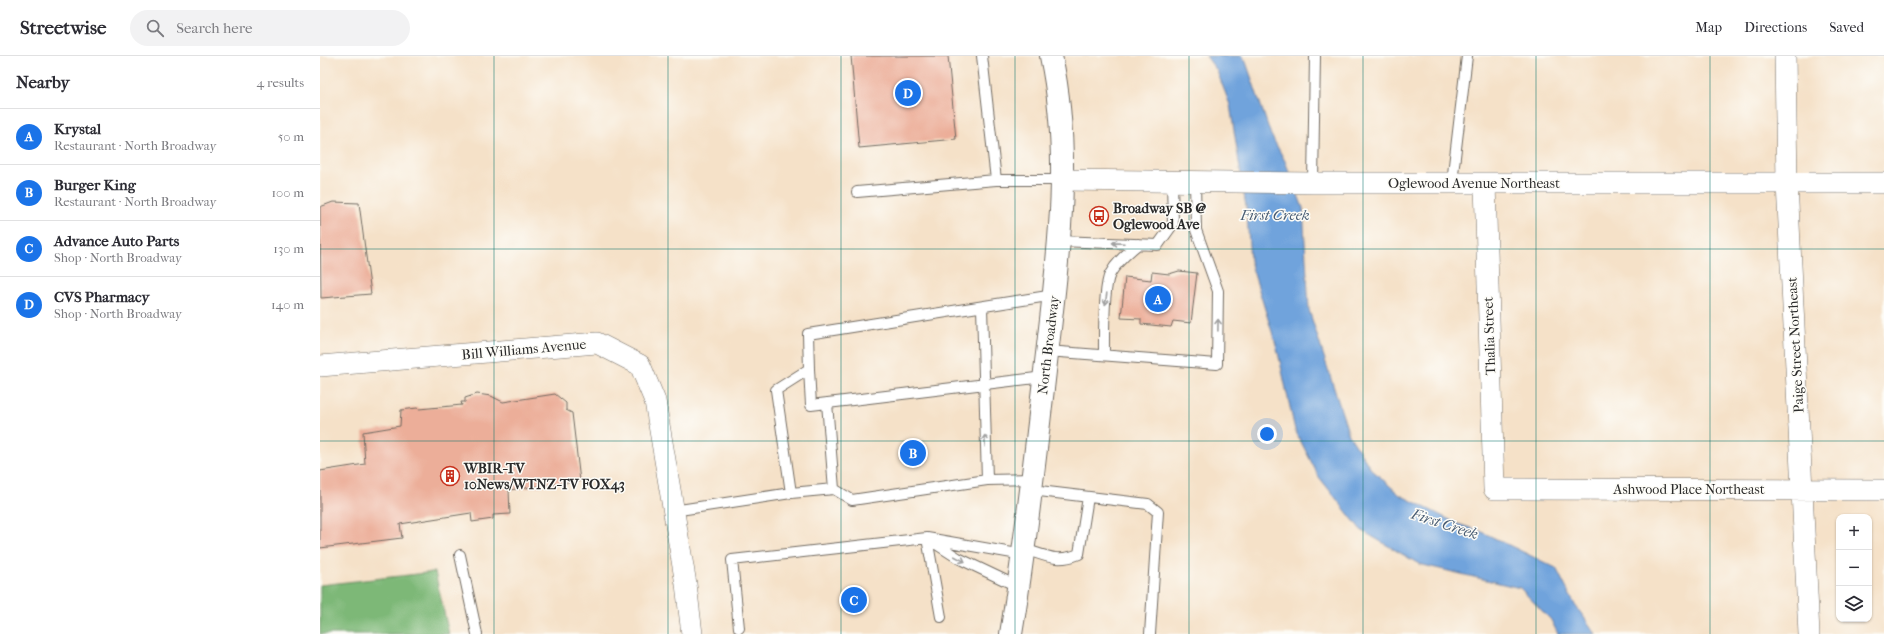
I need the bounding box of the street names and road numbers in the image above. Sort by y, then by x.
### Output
street label: Oglewood Avenue Northeast [1388,175,1560,192]
street label: Paige Street Northeast [1783,277,1808,413]
street label: North Broadway [1034,294,1063,395]
street label: Thalia Street [1480,296,1499,376]
street label: Bill Williams Avenue [461,336,587,363]
street label: Ashwood Place Northeast [1612,481,1765,498]

